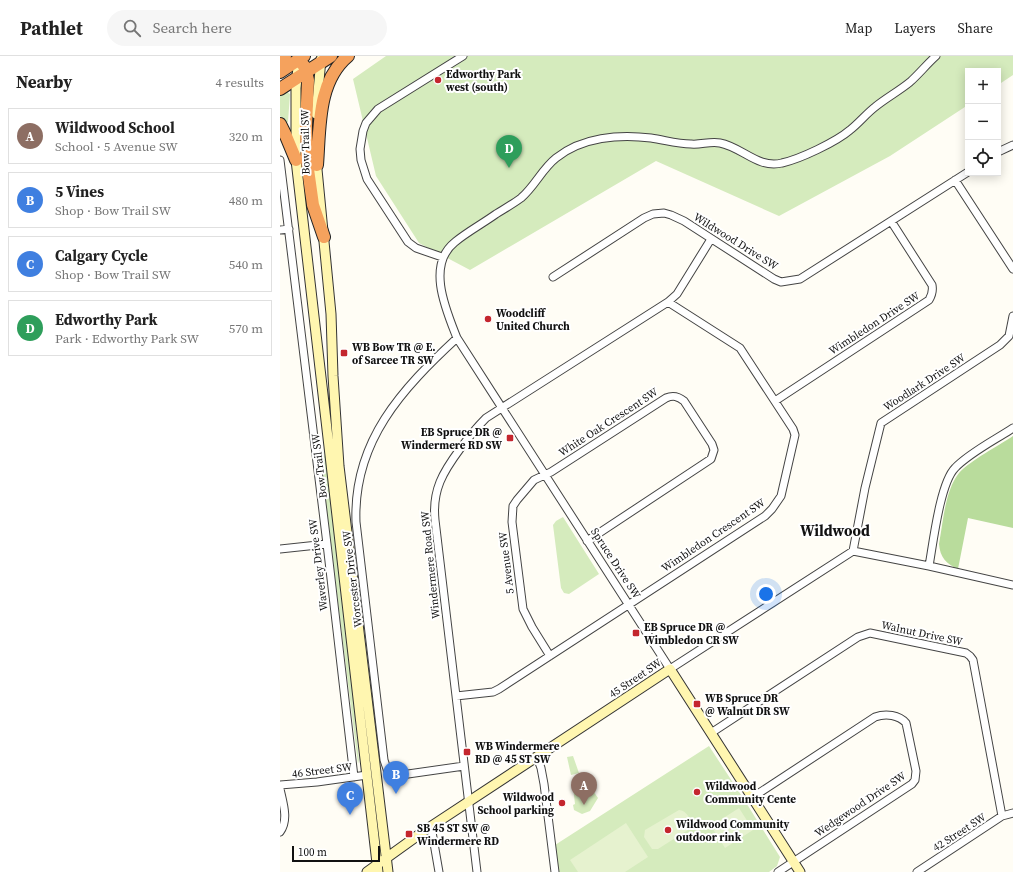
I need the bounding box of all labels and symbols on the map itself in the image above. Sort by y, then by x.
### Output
place label: Edworthy Park west (south) [445,67,522,95]
marker: Edworthy Park west (south) [433,75,443,85]
street label: Bow Trail SW [297,109,314,175]
pin: D [496,135,522,168]
street label: Wildwood Drive SW [691,209,781,274]
street label: Wimbledon Drive SW [826,288,923,358]
place label: Woodcliff United Church [496,306,570,334]
marker: Woodcliff United Church [483,314,493,324]
place label: WB Bow TR @ E. of Sarcee TR SW [352,340,435,368]
marker: WB Bow TR @ E. of Sarcee TR SW [339,348,349,358]
street label: Woodlark Drive SW [880,350,968,415]
street label: White Oak Crescent SW [556,384,661,460]
place label: EB Spruce DR @ Windermere RD SW [401,425,502,453]
street label: Bow Trail SW [308,432,331,499]
marker: EB Spruce DR @ Windermere RD SW [505,433,515,443]
street label: Wimbledon Crescent SW [659,495,768,576]
street label: Windermere Road SW [417,510,444,620]
street label: Waverley Drive SW [305,518,332,612]
district label: Wildwood [800,520,870,541]
street label: Spruce Drive SW [587,525,644,602]
street label: Worcester Drive SW [339,529,366,628]
street label: 5 Avenue SW [495,531,518,595]
your location [756,584,776,604]
street label: Walnut Drive SW [880,618,964,650]
place label: EB Spruce DR @ Wimbledon CR SW [644,620,739,648]
marker: EB Spruce DR @ Wimbledon CR SW [631,628,641,638]
street label: 45 Street SW [606,655,665,702]
place label: WB Spruce DR @ Walnut DR SW [705,691,790,719]
marker: WB Spruce DR @ Walnut DR SW [692,699,702,709]
place label: WB Windermere RD @ 45 ST SW [475,739,560,767]
marker: WB Windermere RD @ 45 ST SW [462,747,472,757]
street label: 46 Street SW [291,759,353,782]
pin: B [383,761,409,794]
street label: Wedgewood Drive SW [812,768,909,840]
pin: A [571,772,597,805]
place label: Wildwood Community Cente [705,779,796,807]
pin: C [337,782,363,815]
marker: Wildwood Community Cente [692,787,702,797]
place label: Wildwood School parking [477,790,554,818]
marker: Wildwood School parking [557,798,567,808]
street label: 42 Street SW [930,809,989,855]
place label: Wildwood Community outdoor rink [676,817,790,845]
place label: SB 45 ST SW @ Windermere RD [417,821,499,849]
marker: Wildwood Community outdoor rink [663,825,673,835]
marker: SB 45 ST SW @ Windermere RD [404,829,414,839]
scale bar [292,844,380,863]

